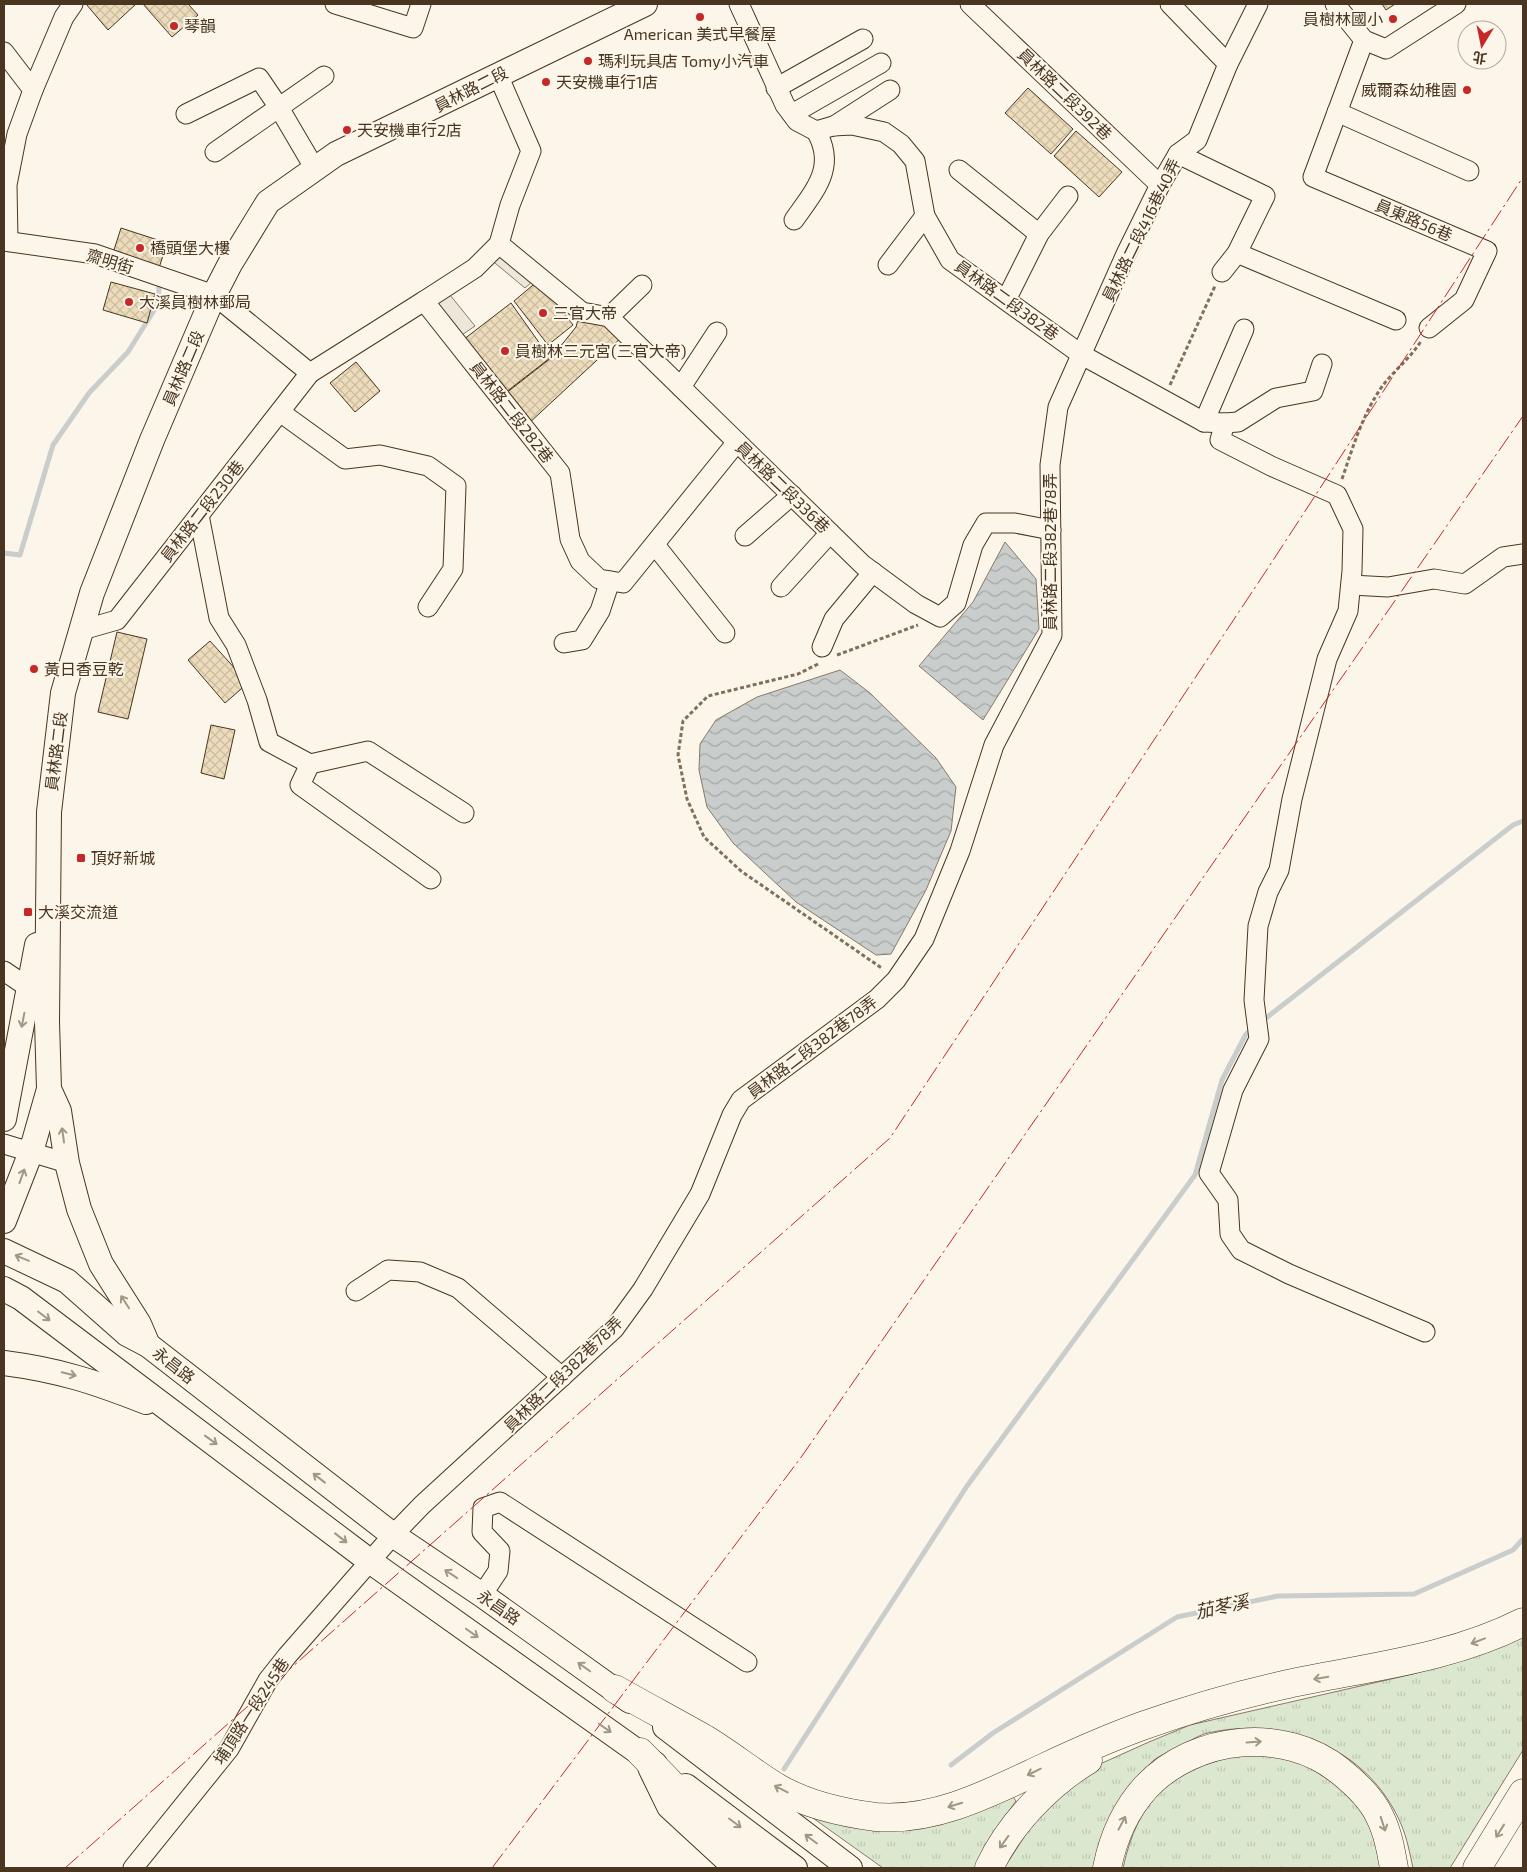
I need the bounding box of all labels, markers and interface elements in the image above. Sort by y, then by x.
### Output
place label: 員樹林國小 [1303,9,1383,28]
marker: American 美式早餐屋 [694,11,706,23]
marker: 員樹林國小 [1387,13,1399,25]
place label: 琴韻 [184,16,216,35]
marker: 琴韻 [168,20,180,32]
north arrow [1457,20,1507,70]
place label: American 美式早餐屋 [624,24,776,43]
street label: 員林路二段392巷 [1014,44,1116,143]
text: 北 [1471,49,1488,68]
place label: 瑪利玩具店 Tomy小汽車 [598,51,769,70]
marker: 瑪利玩具店 Tomy小汽車 [582,55,594,67]
street label: 員林路二段 [431,62,511,115]
place label: 天安機車行1店 [556,72,658,91]
marker: 天安機車行1店 [540,76,552,88]
place label: 威爾森幼稚園 [1361,80,1457,99]
marker: 威爾森幼稚園 [1461,84,1473,96]
place label: 天安機車行2店 [357,120,462,139]
marker: 天安機車行2店 [341,124,353,136]
street label: 員林路二段416巷40弄 [1098,155,1183,304]
street label: 員東路56巷 [1373,195,1456,244]
place label: 橋頭堡大樓 [150,238,230,257]
marker: 橋頭堡大樓 [134,242,146,254]
street label: 齋明街 [84,244,136,277]
street label: 員林路二段382巷 [952,256,1063,344]
place label: 大溪員樹林郵局 [139,292,251,311]
marker: 大溪員樹林郵局 [123,296,135,308]
place label: 三官大帝 [553,303,617,322]
marker: 三官大帝 [537,307,549,319]
street label: 員林路二段 [158,327,207,408]
place label: 員樹林三元宮(三官大帝) [515,341,687,360]
marker: 員樹林三元宮(三官大帝) [499,345,511,357]
street label: 員林路二段282巷 [467,357,558,466]
street label: 員林路二段336巷 [733,437,834,536]
street label: 員林路二段230巷 [156,456,247,565]
street label: 員林路二段382巷78弄 [1040,473,1059,631]
place label: 黃日香豆乾 [44,659,124,678]
marker: 黃日香豆乾 [28,663,40,675]
street label: 員林路二段 [41,710,70,792]
place label: 頂好新城 [91,848,155,867]
marker: 頂好新城 [75,852,87,864]
place label: 大溪交流道 [38,902,118,921]
marker: 大溪交流道 [22,906,34,918]
street label: 員林路二段382巷78弄 [743,992,880,1102]
one-way arrow [18,1012,28,1028]
one-way arrow [58,1128,68,1144]
one-way arrow [18,1169,27,1184]
one-way arrow [15,1253,30,1263]
one-way arrow [120,1295,131,1309]
one-way arrow [37,1311,51,1321]
street label: 員林路二段382巷78弄 [499,1312,626,1435]
street label: 永昌路 [150,1342,199,1387]
one-way arrow [60,1370,76,1379]
one-way arrow [204,1435,217,1446]
one-way arrow [313,1473,326,1484]
one-way arrow [334,1533,348,1543]
one-way arrow [444,1569,458,1579]
street label: 永昌路 [474,1585,524,1628]
water label: 茄苳溪 [1193,1589,1253,1622]
one-way arrow [465,1628,479,1638]
one-way arrow [1471,1637,1487,1646]
street label: 埔頂路一段245巷 [209,1654,292,1768]
one-way arrow [577,1662,591,1672]
one-way arrow [1313,1674,1329,1684]
one-way arrow [598,1722,611,1733]
one-way arrow [1246,1738,1262,1747]
one-way arrow [1027,1768,1042,1777]
one-way arrow [774,1784,789,1793]
one-way arrow [947,1801,963,1811]
one-way arrow [1117,1815,1127,1830]
one-way arrow [1378,1816,1388,1832]
one-way arrow [728,1818,742,1828]
one-way arrow [1495,1823,1505,1837]
one-way arrow [805,1833,818,1844]
one-way arrow [999,1835,1009,1849]

